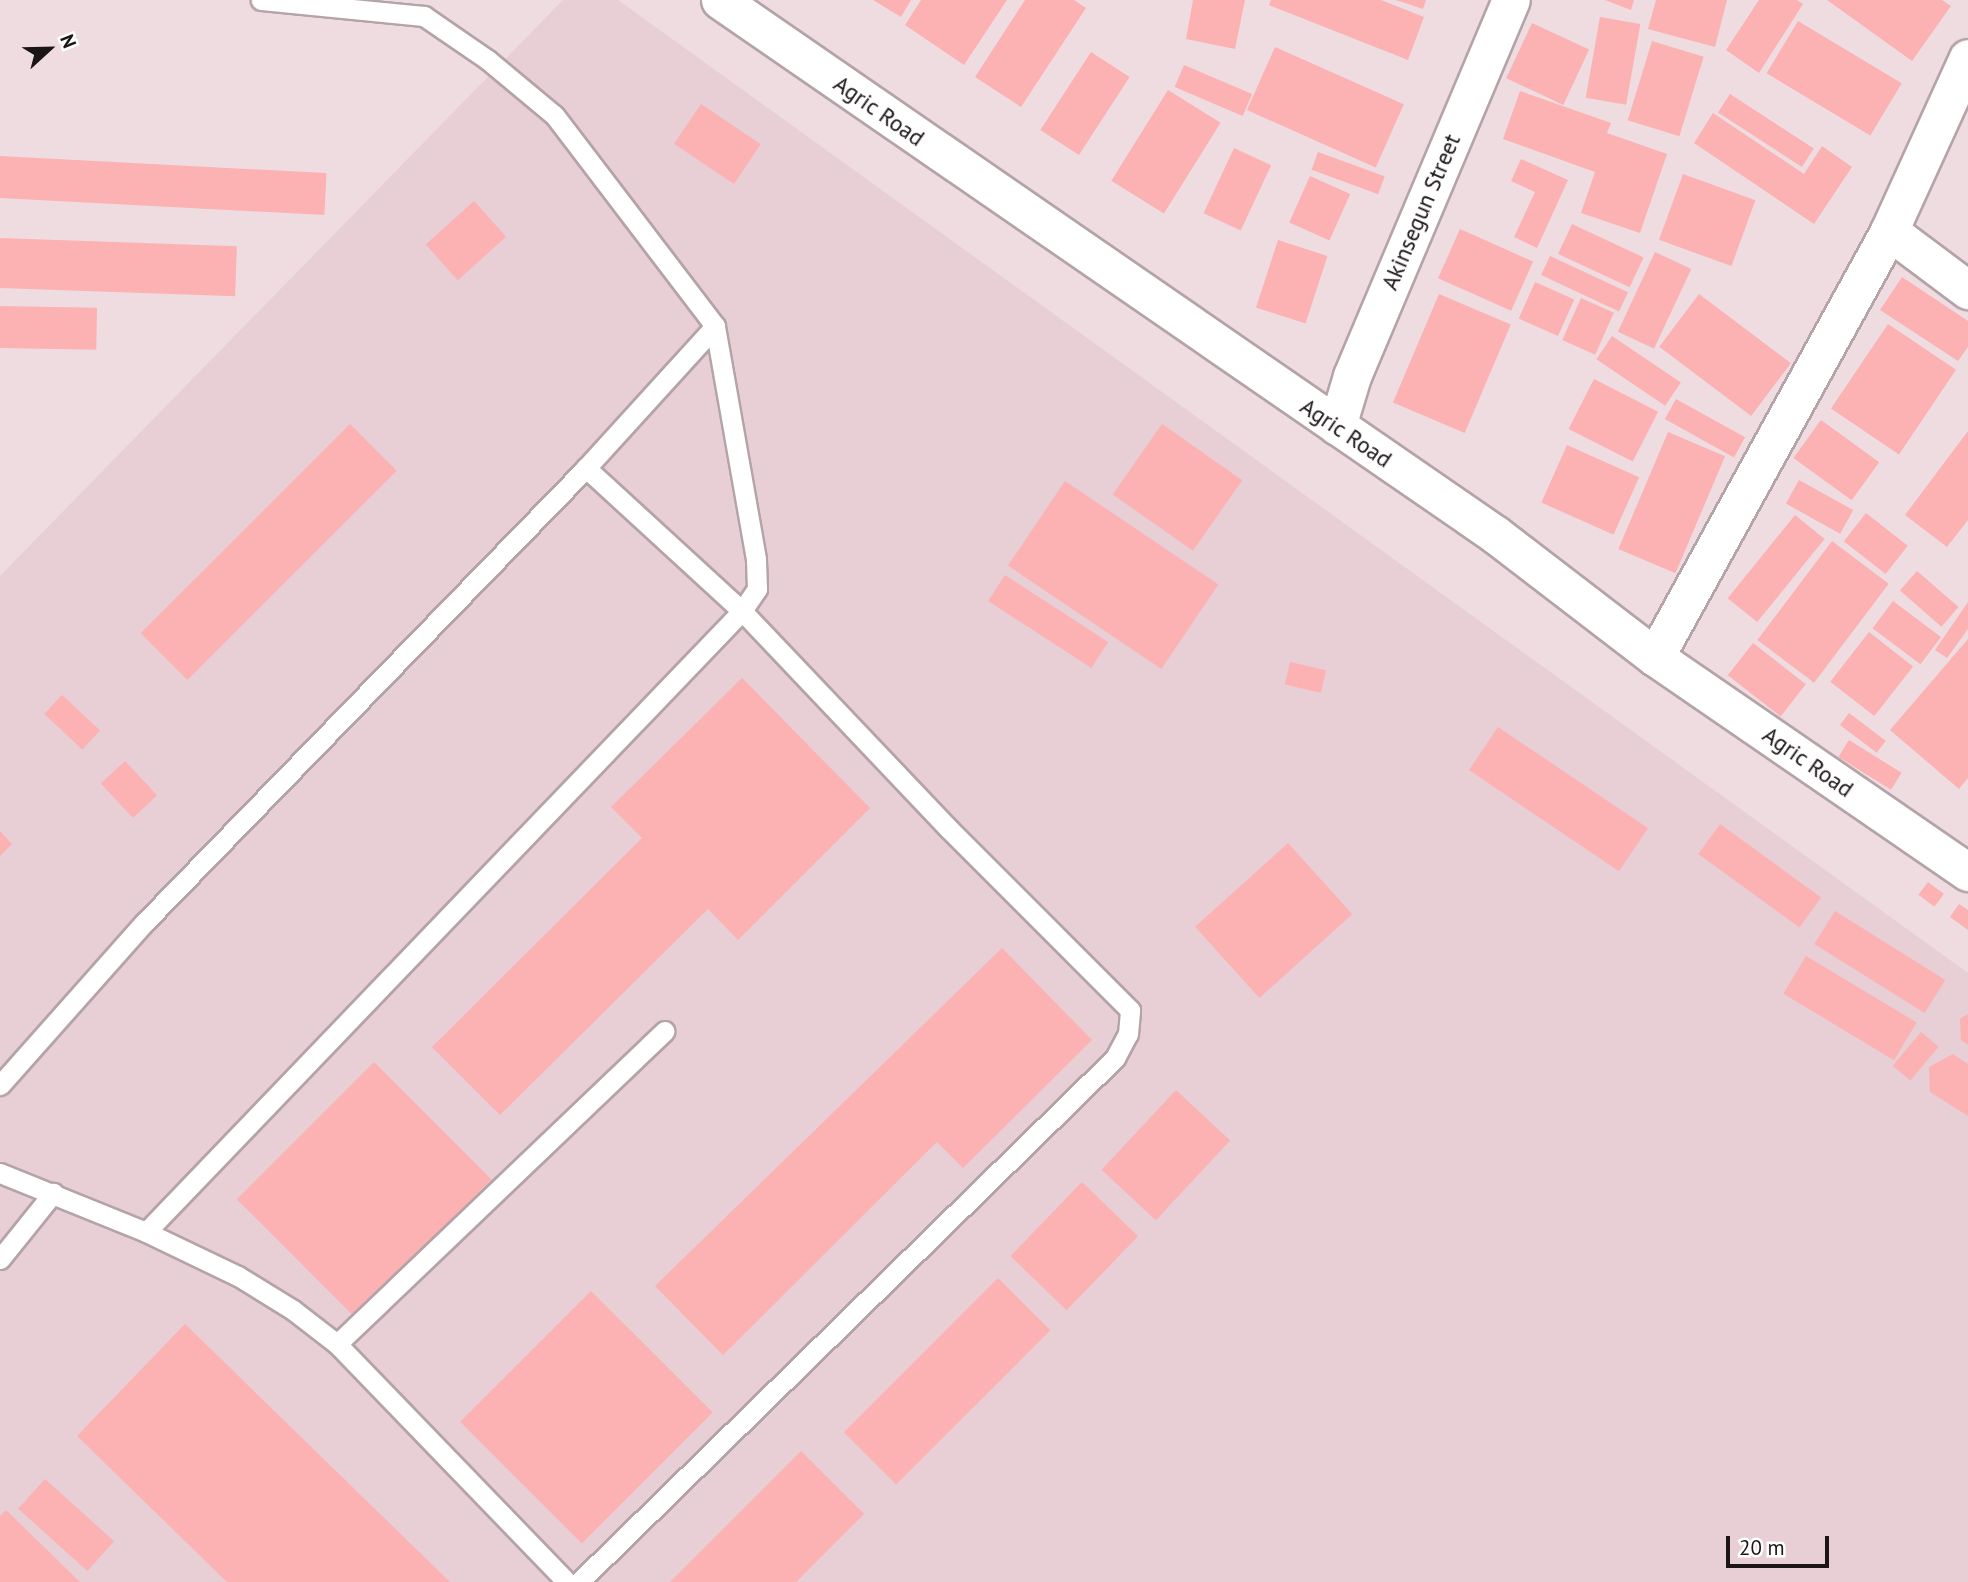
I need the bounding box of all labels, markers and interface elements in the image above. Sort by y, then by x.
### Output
north arrow [14,14,84,84]
text: N [55,31,82,51]
street label: Agric Road [828,70,930,152]
street label: Akinsegun Street [1376,130,1466,294]
street label: Agric Road [1295,392,1397,474]
street label: Agric Road [1757,721,1859,803]
scale bar [1730,1522,1833,1566]
text: 20 m [1739,1534,1785,1561]

